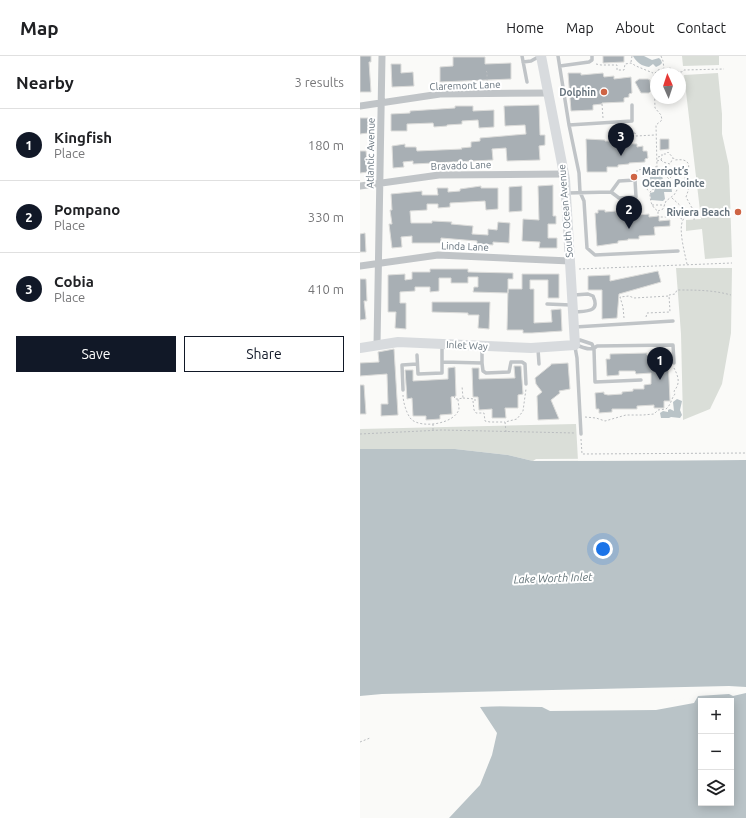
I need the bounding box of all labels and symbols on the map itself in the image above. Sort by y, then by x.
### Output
north arrow [650,68,686,104]
street label: Claremont Lane [429,79,501,92]
place label: Dolphin [559,87,596,98]
marker: Dolphin [599,87,609,97]
street label: Atlantic Avenue [364,117,377,189]
pin: 3 [608,123,634,156]
street label: Bravado Lane [430,159,492,172]
street label: South Ocean Avenue [556,164,575,258]
place label: Marriott’s Ocean Pointe [642,166,705,189]
marker: Marriott’s Ocean Pointe [629,172,639,182]
pin: 2 [616,196,642,229]
place label: Riviera Beach [666,207,730,218]
marker: Riviera Beach [733,207,743,217]
street label: Linda Lane [441,240,489,253]
street label: Inlet Way [446,339,488,352]
pin: 1 [647,347,673,380]
your location [593,539,613,559]
water label: Lake Worth Inlet [513,571,593,585]

